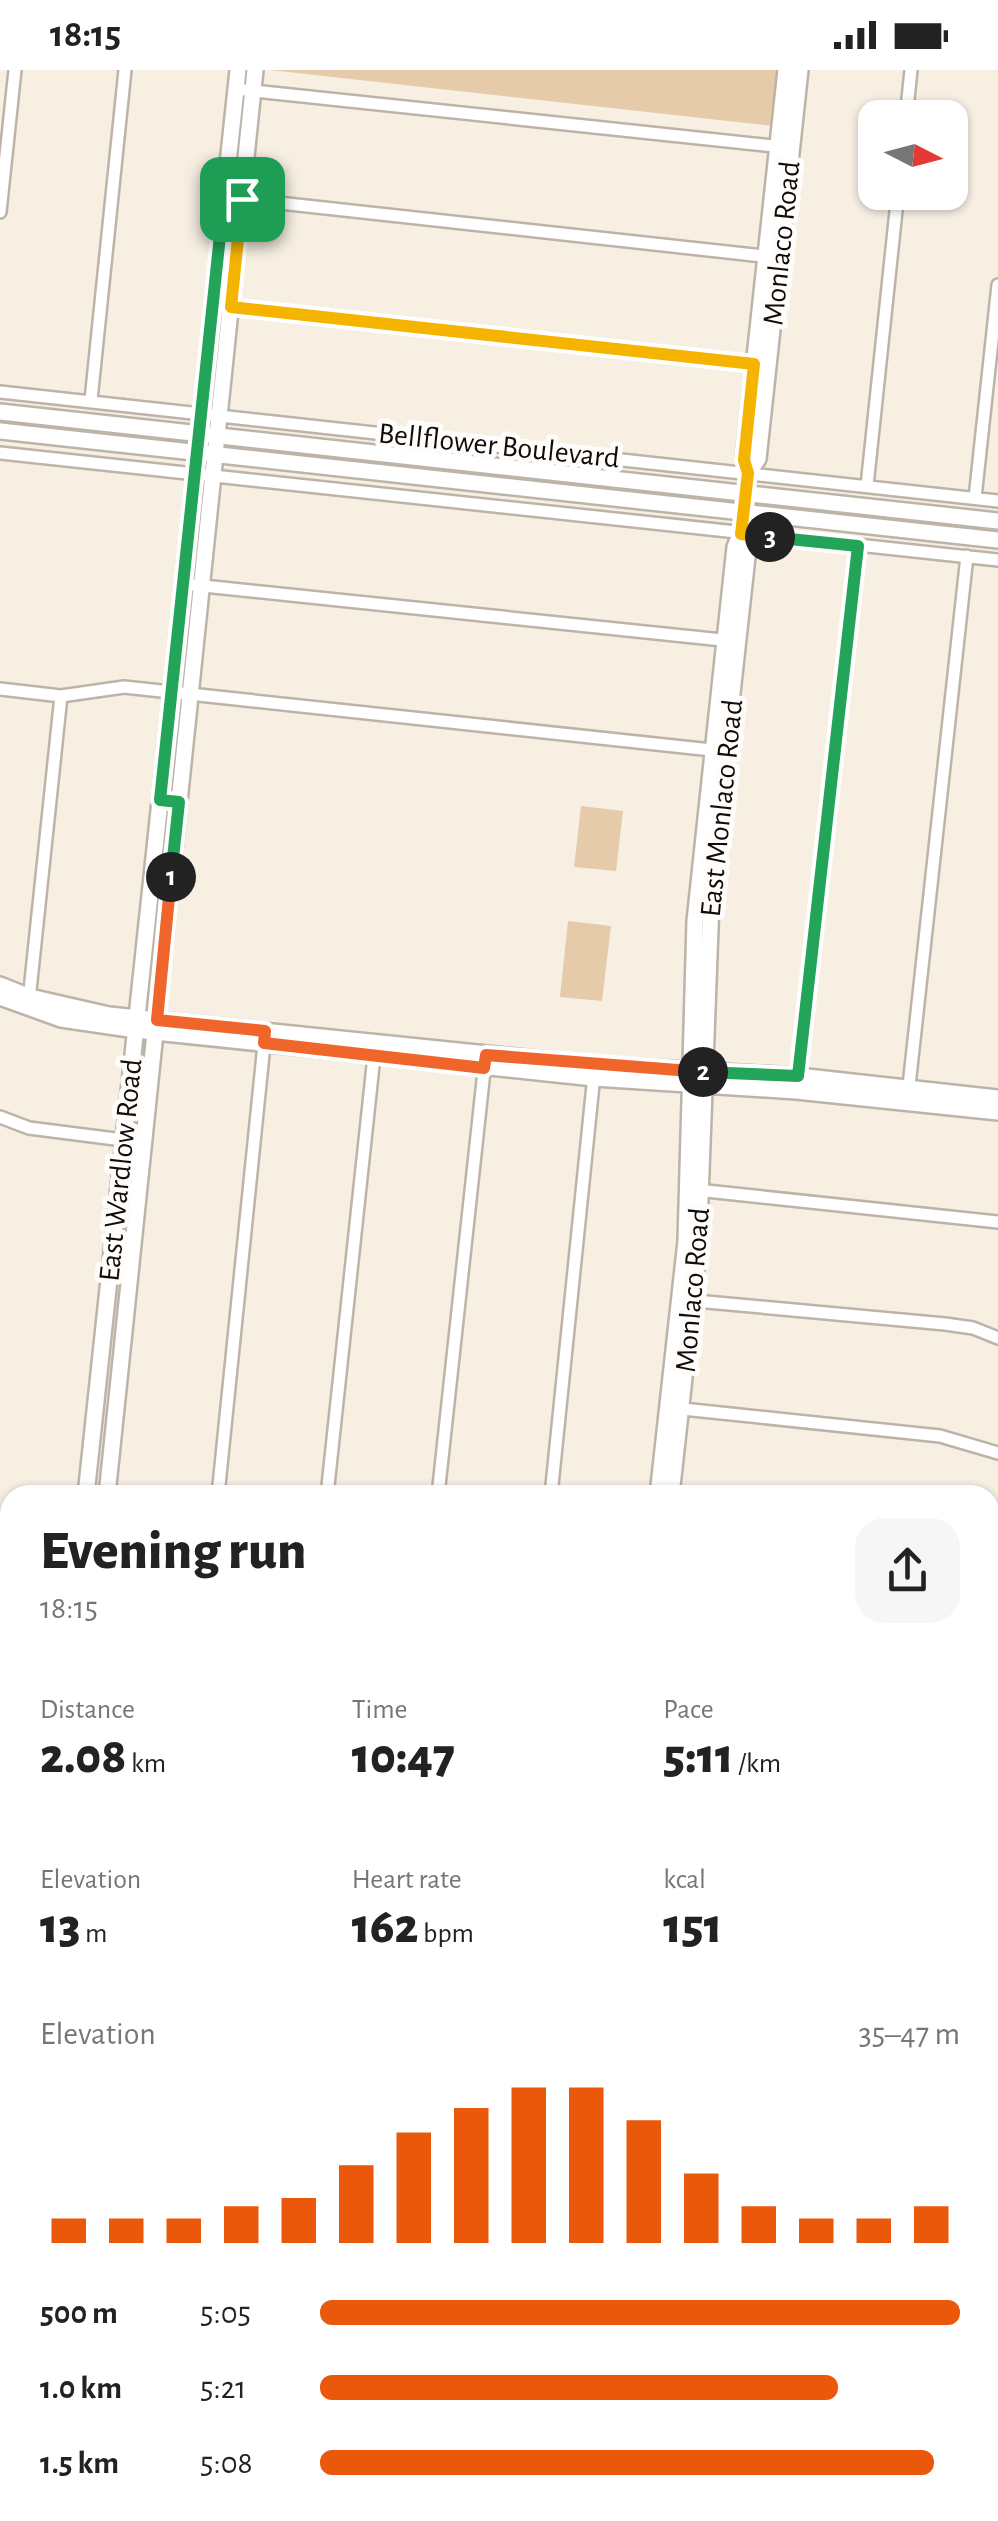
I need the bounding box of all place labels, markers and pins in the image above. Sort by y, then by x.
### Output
pin [200,157,285,242]
pin: 3 [745,512,795,562]
pin: 1 [146,852,196,902]
pin: 2 [678,1047,728,1097]

